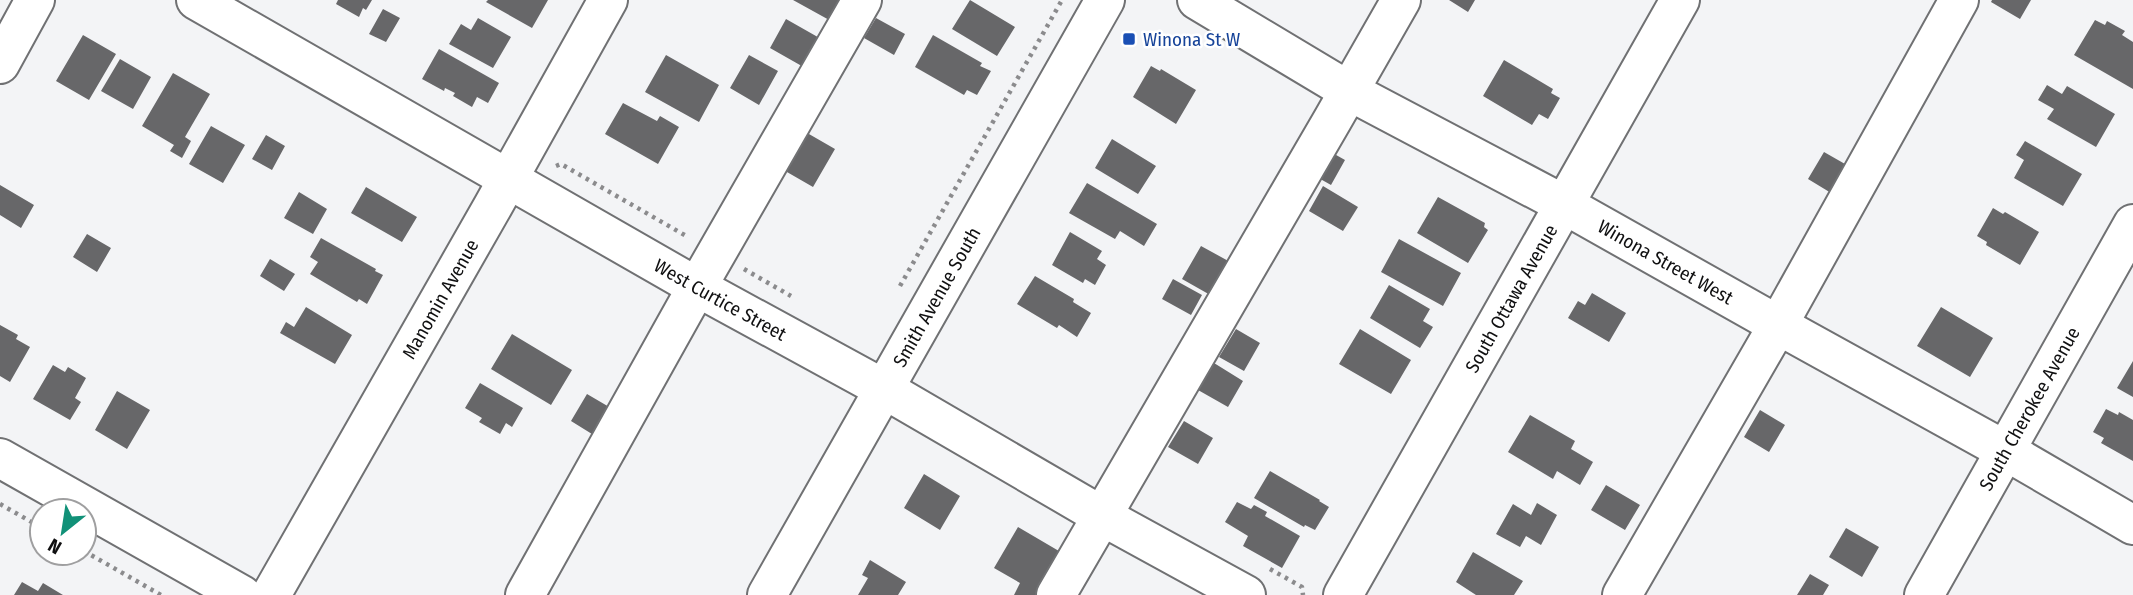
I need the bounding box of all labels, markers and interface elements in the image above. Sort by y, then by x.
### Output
place label: Winona St W [1143,28,1240,51]
marker: Winona St W [1121,31,1137,47]
street label: Winona Street West [1594,215,1738,310]
street label: South Ottawa Avenue [1460,220,1563,377]
street label: Smith Avenue South [888,223,986,371]
street label: Manomin Avenue [397,235,484,363]
street label: West Curtice Street [650,254,791,346]
street label: South Cherokee Avenue [1974,323,2085,495]
north arrow [28,497,98,567]
text: N [44,533,65,559]

